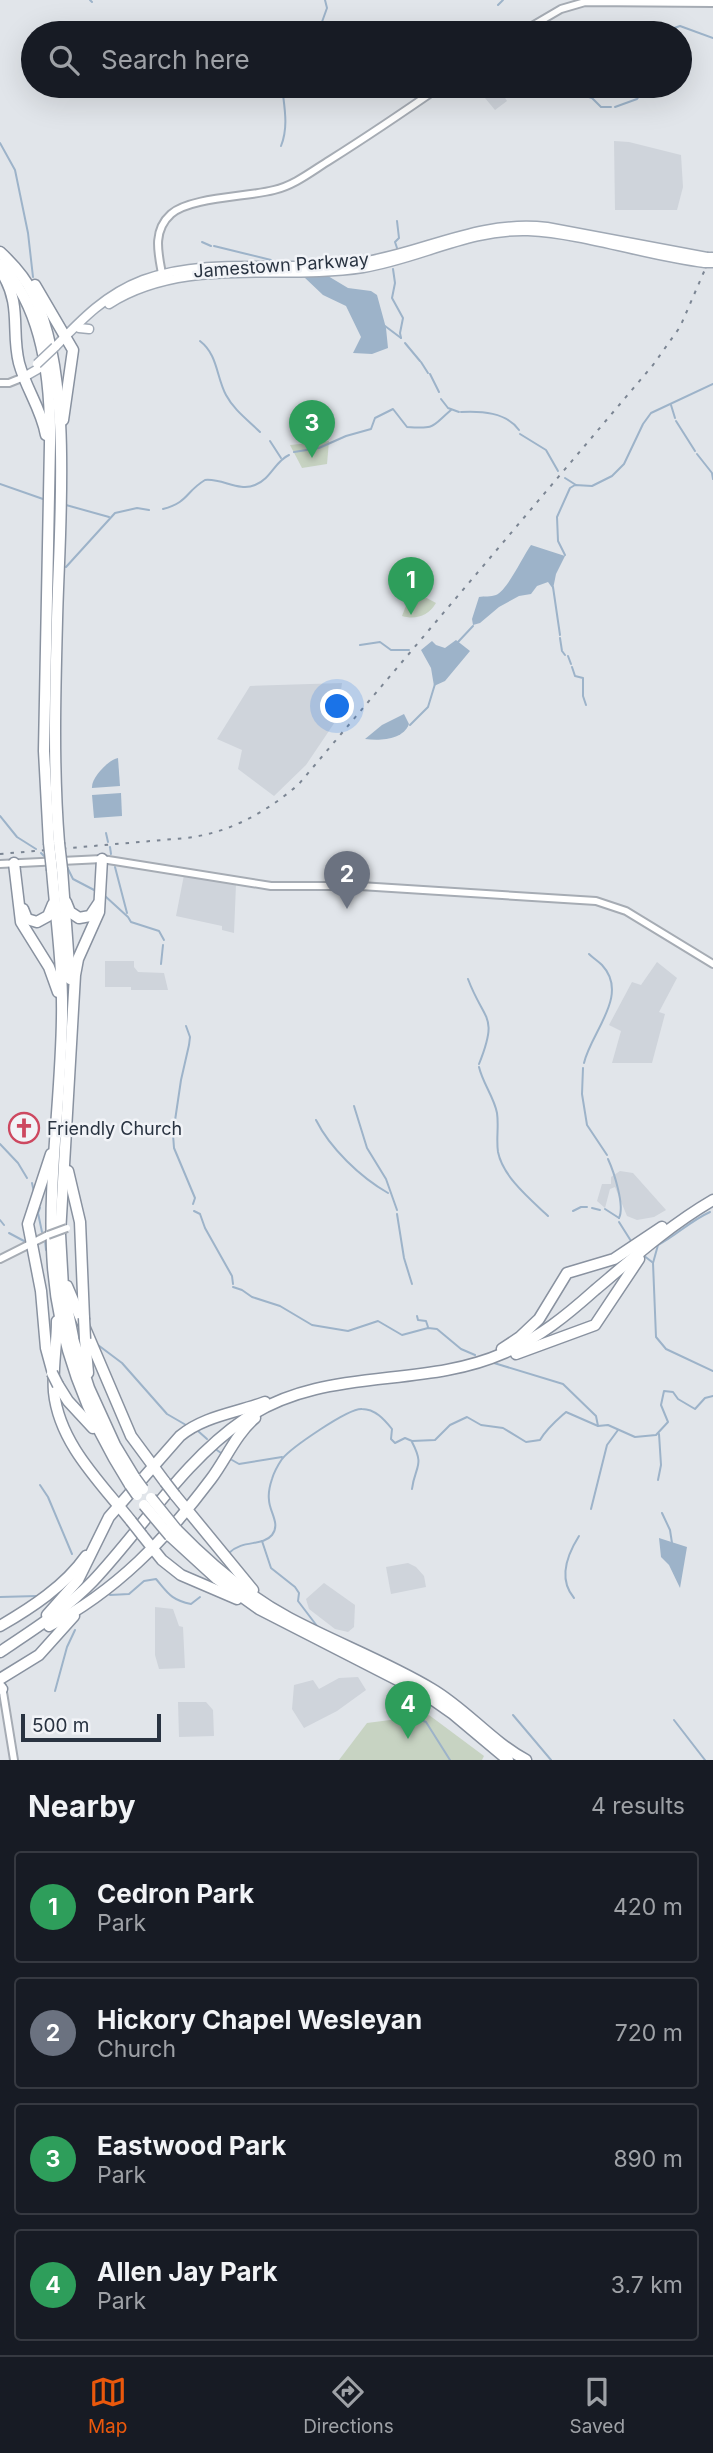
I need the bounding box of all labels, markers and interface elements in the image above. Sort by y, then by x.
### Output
search box [21,21,692,98]
icon: search [45,41,83,79]
text: Search here [101,44,250,75]
street label: Jamestown Parkway [192,248,370,282]
pin: 3 [289,400,335,458]
pin: 1 [388,557,434,615]
your location [320,689,354,723]
pin: 2 [324,851,370,909]
church icon: Friendly Church [7,1111,41,1145]
place label: Friendly Church [47,1118,182,1139]
pin: 4 [385,1681,431,1739]
scale bar [21,1711,161,1743]
text: 500 m [32,1714,90,1737]
text: Nearby [28,1788,136,1824]
text: 4 results [591,1792,685,1820]
text: Cedron Park [97,1878,254,1909]
text: 1 [48,1893,58,1921]
text: 420 m [613,1893,683,1921]
text: Park [97,1909,146,1937]
text: Hickory Chapel Wesleyan [97,2004,422,2035]
text: 2 [46,2019,60,2047]
text: 720 m [615,2019,683,2047]
text: Church [97,2035,176,2063]
text: Eastwood Park [97,2130,286,2161]
text: 3 [46,2145,60,2173]
text: 890 m [613,2145,683,2173]
text: Park [97,2161,146,2189]
text: Allen Jay Park [97,2256,278,2287]
text: 4 [45,2271,61,2299]
text: 3.7 km [611,2271,683,2299]
text: Park [97,2287,146,2315]
tab: Map [88,2373,127,2438]
tab: Directions [303,2373,394,2438]
tab: Saved [569,2373,625,2438]

